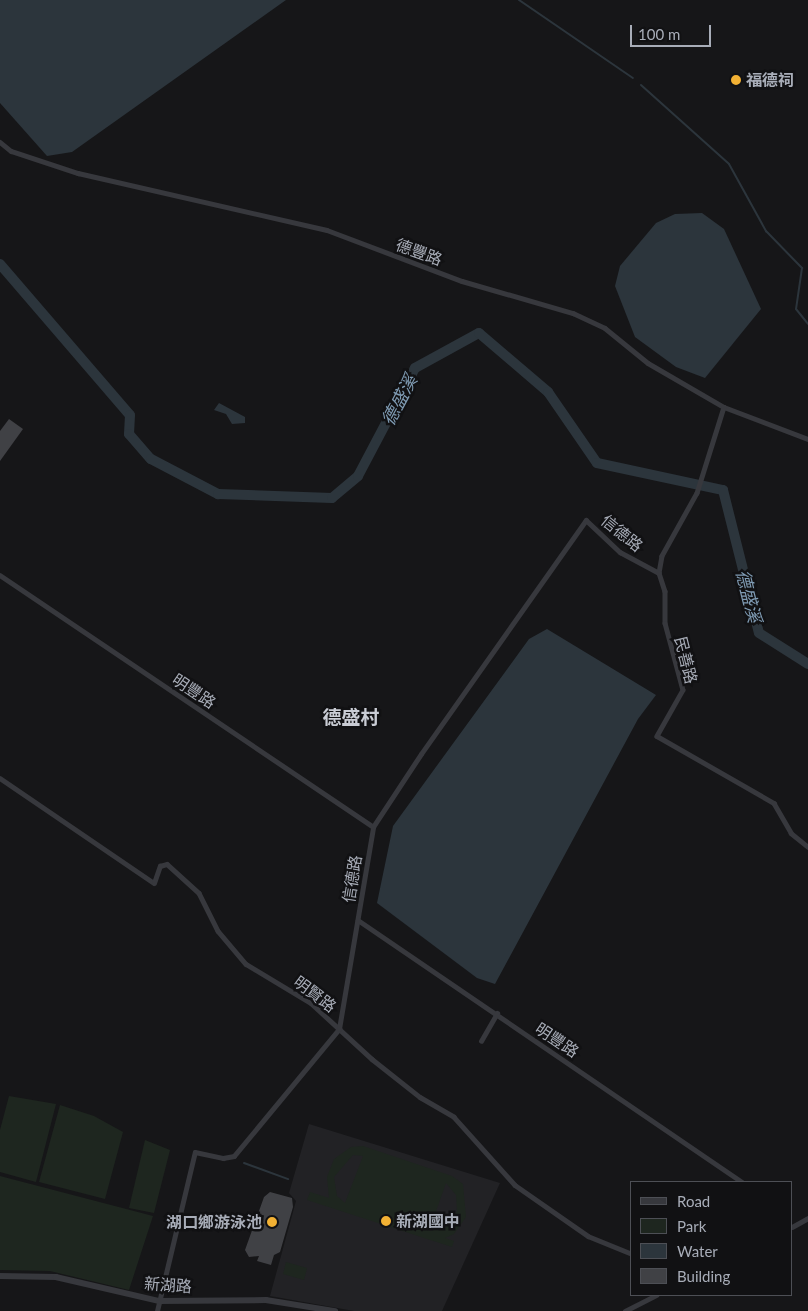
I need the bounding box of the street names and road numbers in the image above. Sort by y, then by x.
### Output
street label: 德豐路 [393,235,445,269]
street label: 信德路 [597,510,647,556]
street label: 民善路 [671,634,701,686]
street label: 明豐路 [169,670,219,712]
street label: 信德路 [339,854,365,904]
street label: 明賢路 [290,972,340,1016]
street label: 明豐路 [532,1019,582,1061]
street label: 新湖路 [143,1274,193,1296]

